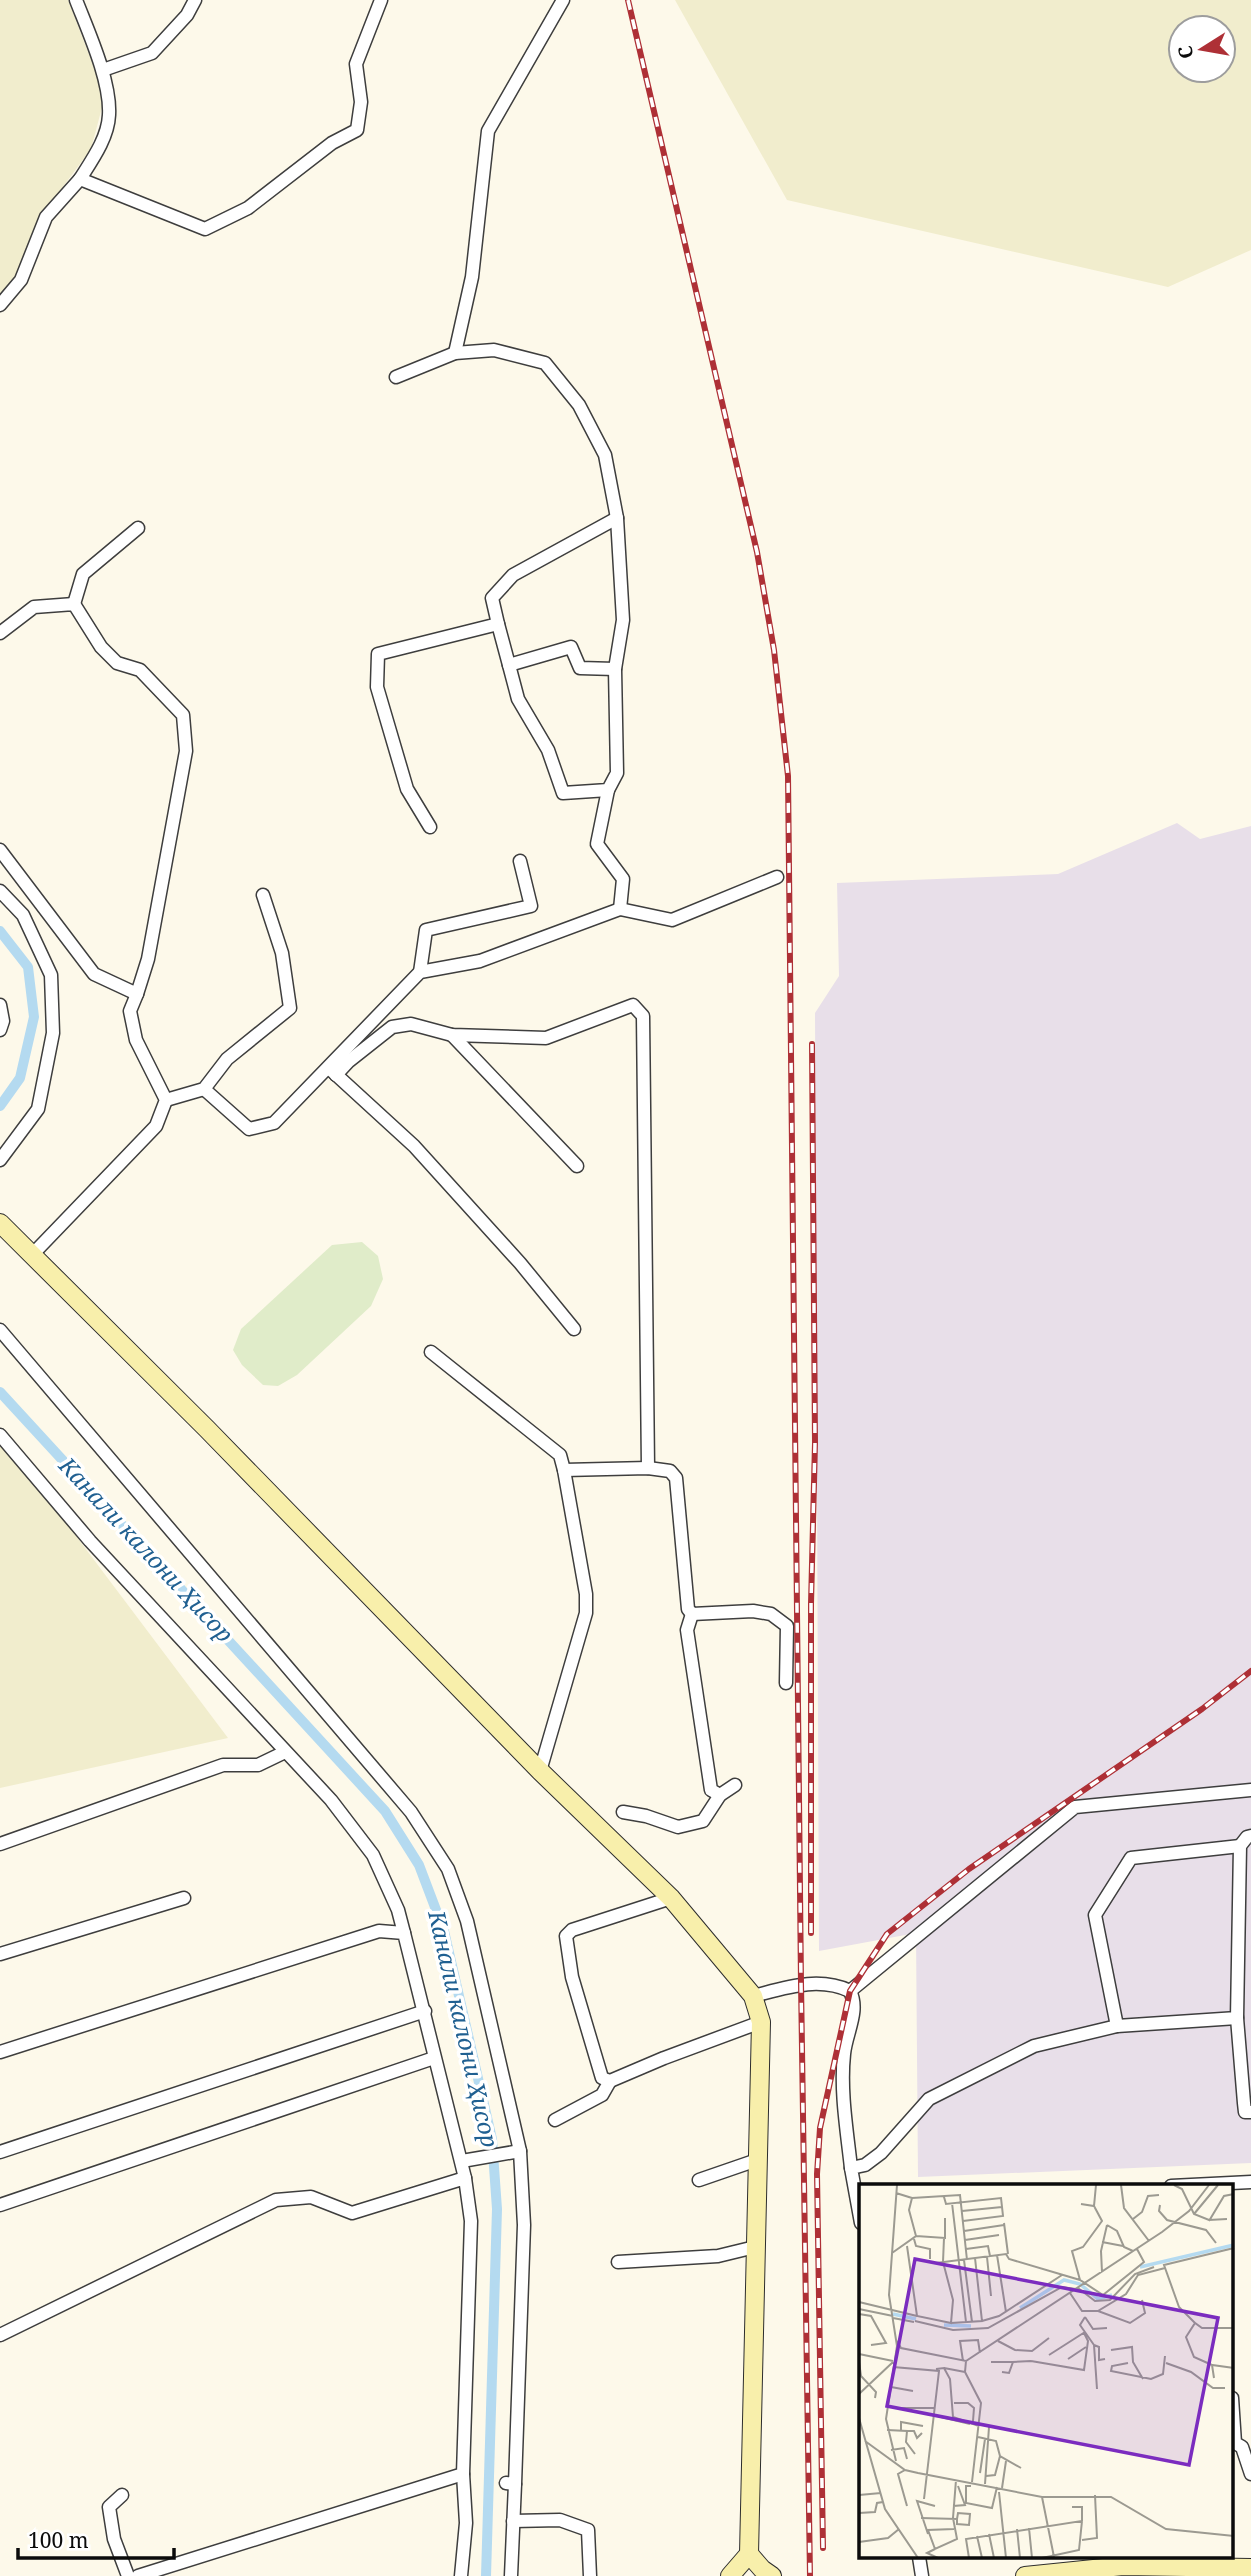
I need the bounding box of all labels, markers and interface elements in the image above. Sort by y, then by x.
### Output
north arrow [1167,14,1237,84]
text: С [1171,44,1199,61]
water label: Канали калони Ҳисор [52,1449,241,1649]
water label: Канали калони Ҳисор [421,1906,507,2150]
inset map [859,2184,1234,2558]
scale bar [18,2516,173,2560]
text: 100 m [28,2526,89,2554]

